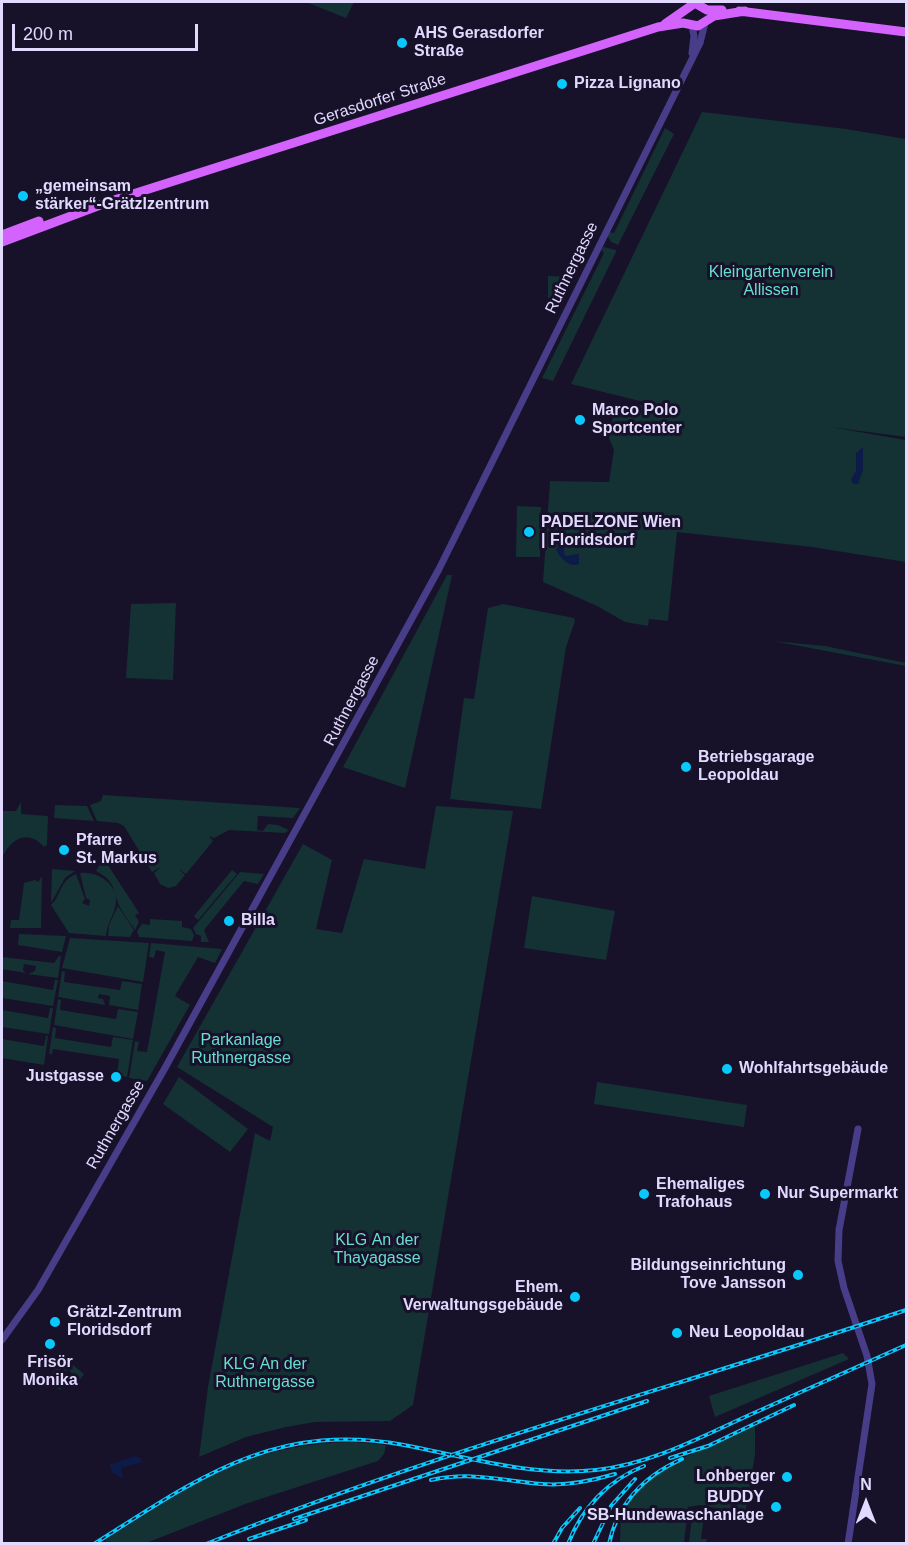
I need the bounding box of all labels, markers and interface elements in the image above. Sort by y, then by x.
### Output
scale bar [15,12,201,50]
text: 200 m [23,24,73,44]
place label: AHS Gerasdorfer Straße [414,24,544,62]
marker: AHS Gerasdorfer Straße [395,36,409,50]
street label: Gerasdorfer Straße [311,70,449,130]
place label: Pizza Lignano [574,74,681,94]
marker: Pizza Lignano [555,77,569,91]
place label: „gemeinsam stärker“-Grätzlzentrum [35,177,209,215]
marker: „gemeinsam stärker“-Grätzlzentrum [16,189,30,203]
street label: Ruthnergasse [542,219,602,317]
park label: Kleingartenverein Allissen [709,263,833,301]
place label: Marco Polo Sportcenter [592,401,682,439]
marker: Marco Polo Sportcenter [573,413,587,427]
place label: PADELZONE Wien | Floridsdorf [541,513,681,551]
marker: PADELZONE Wien | Floridsdorf [522,525,536,539]
street label: Ruthnergasse [320,653,384,749]
place label: Betriebsgarage Leopoldau [698,748,814,786]
marker: Betriebsgarage Leopoldau [679,760,693,774]
place label: Pfarre St. Markus [76,831,157,869]
marker: Pfarre St. Markus [57,843,71,857]
place label: Billa [241,911,275,931]
marker: Billa [222,914,236,928]
park label: Parkanlage Ruthnergasse [191,1031,291,1069]
place label: Wohlfahrtsgebäude [739,1059,888,1079]
marker: Wohlfahrtsgebäude [720,1062,734,1076]
place label: Justgasse [26,1067,104,1087]
marker: Justgasse [109,1070,123,1084]
street label: Ruthnergasse [83,1077,149,1173]
place label: Ehemaliges Trafohaus [656,1175,745,1213]
place label: Nur Supermarkt [777,1184,898,1204]
marker: Ehemaliges Trafohaus [637,1187,651,1201]
marker: Nur Supermarkt [758,1187,772,1201]
park label: KLG An der Thayagasse [333,1231,421,1269]
place label: Bildungseinrichtung Tove Jansson [630,1256,786,1294]
marker: Bildungseinrichtung Tove Jansson [791,1268,805,1282]
place label: Ehem. Verwaltungsgebäude [403,1278,563,1316]
marker: Ehem. Verwaltungsgebäude [568,1290,582,1304]
place label: Grätzl-Zentrum Floridsdorf [67,1303,182,1341]
marker: Grätzl-Zentrum Floridsdorf [48,1315,62,1329]
place label: Neu Leopoldau [689,1323,805,1343]
marker: Neu Leopoldau [670,1326,684,1340]
marker: Frisör Monika [43,1337,57,1351]
place label: Frisör Monika [22,1353,78,1391]
park label: KLG An der Ruthnergasse [215,1355,315,1393]
place label: Lohberger [696,1467,775,1487]
marker: Lohberger [780,1470,794,1484]
north arrow [836,1473,896,1533]
text: N [860,1476,872,1493]
place label: BUDDY SB-Hundewaschanlage [587,1488,764,1526]
marker: BUDDY SB-Hundewaschanlage [769,1500,783,1514]

